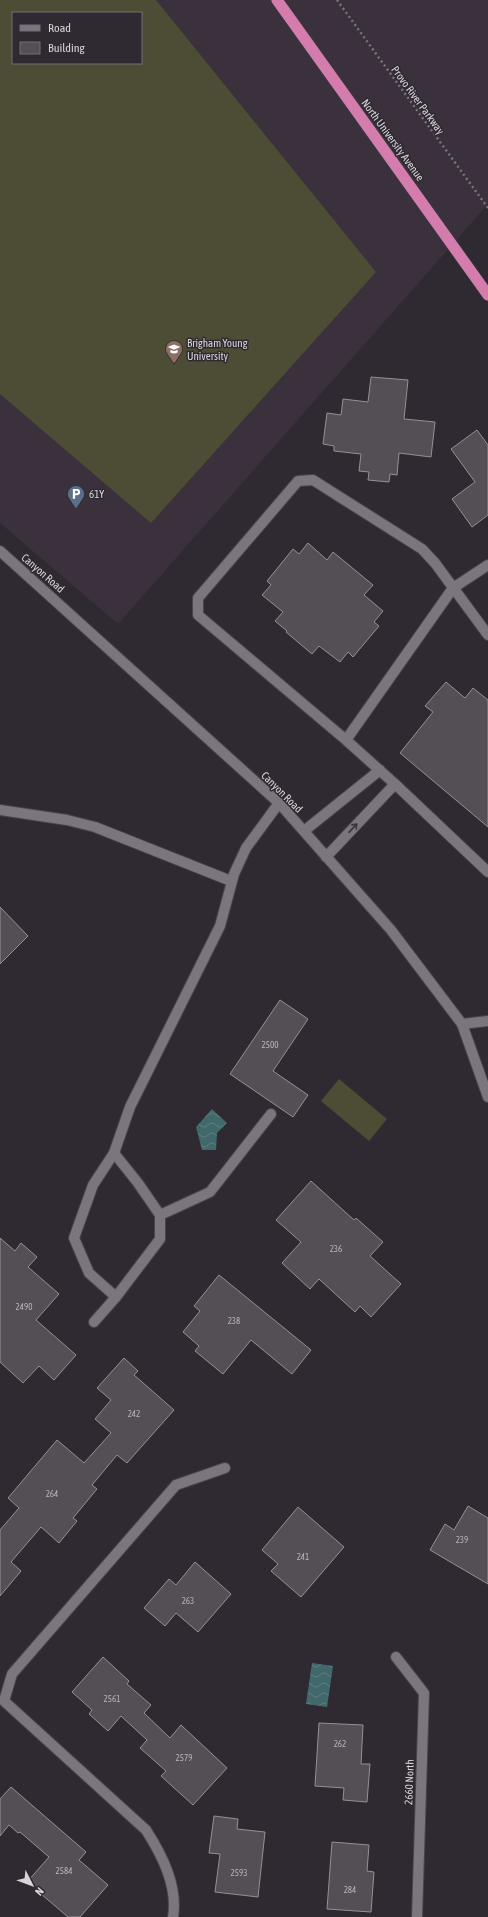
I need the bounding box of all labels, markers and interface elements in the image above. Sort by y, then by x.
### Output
legend [12,12,142,64]
text: Road [48,21,71,35]
text: Building [48,41,86,55]
street label: Provo River Parkway [389,64,447,137]
street label: North University Avenue [359,97,427,183]
place label: Brigham Young University [187,337,248,362]
school or university icon: Brigham Young University [164,339,184,364]
parking icon: 61Y [66,484,86,509]
place label: 61Y [89,488,104,500]
street label: Canyon Road [19,551,67,595]
street label: Canyon Road [259,769,305,815]
one-way arrow [349,823,358,833]
house number: 2500 [262,1040,278,1050]
house number: 236 [330,1244,342,1254]
house number: 2490 [16,1302,32,1312]
house number: 238 [228,1316,240,1326]
house number: 242 [128,1409,140,1419]
house number: 264 [46,1489,58,1499]
house number: 239 [456,1535,468,1545]
house number: 241 [297,1552,309,1562]
house number: 263 [182,1596,194,1606]
house number: 2561 [104,1694,120,1704]
house number: 262 [334,1739,346,1749]
house number: 2579 [176,1753,192,1763]
street label: 2660 North [402,1759,416,1805]
north arrow [12,1865,52,1905]
house number: 2584 [56,1866,72,1876]
house number: 2593 [231,1868,247,1878]
text: N [33,1885,46,1898]
house number: 284 [344,1885,356,1895]

